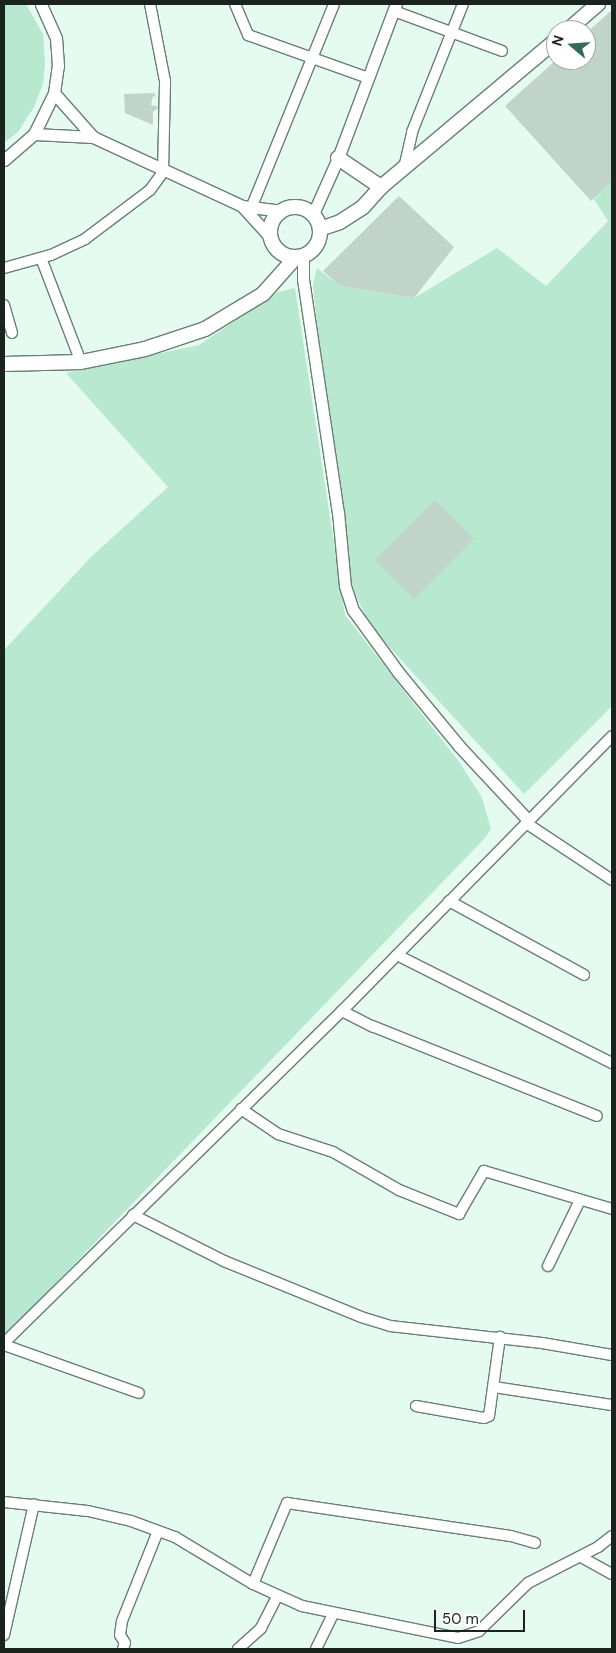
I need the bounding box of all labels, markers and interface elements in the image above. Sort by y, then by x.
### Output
north arrow [546,20,596,70]
text: N [548,33,568,48]
scale bar [436,1600,527,1632]
text: 50 m [442,1609,479,1629]

